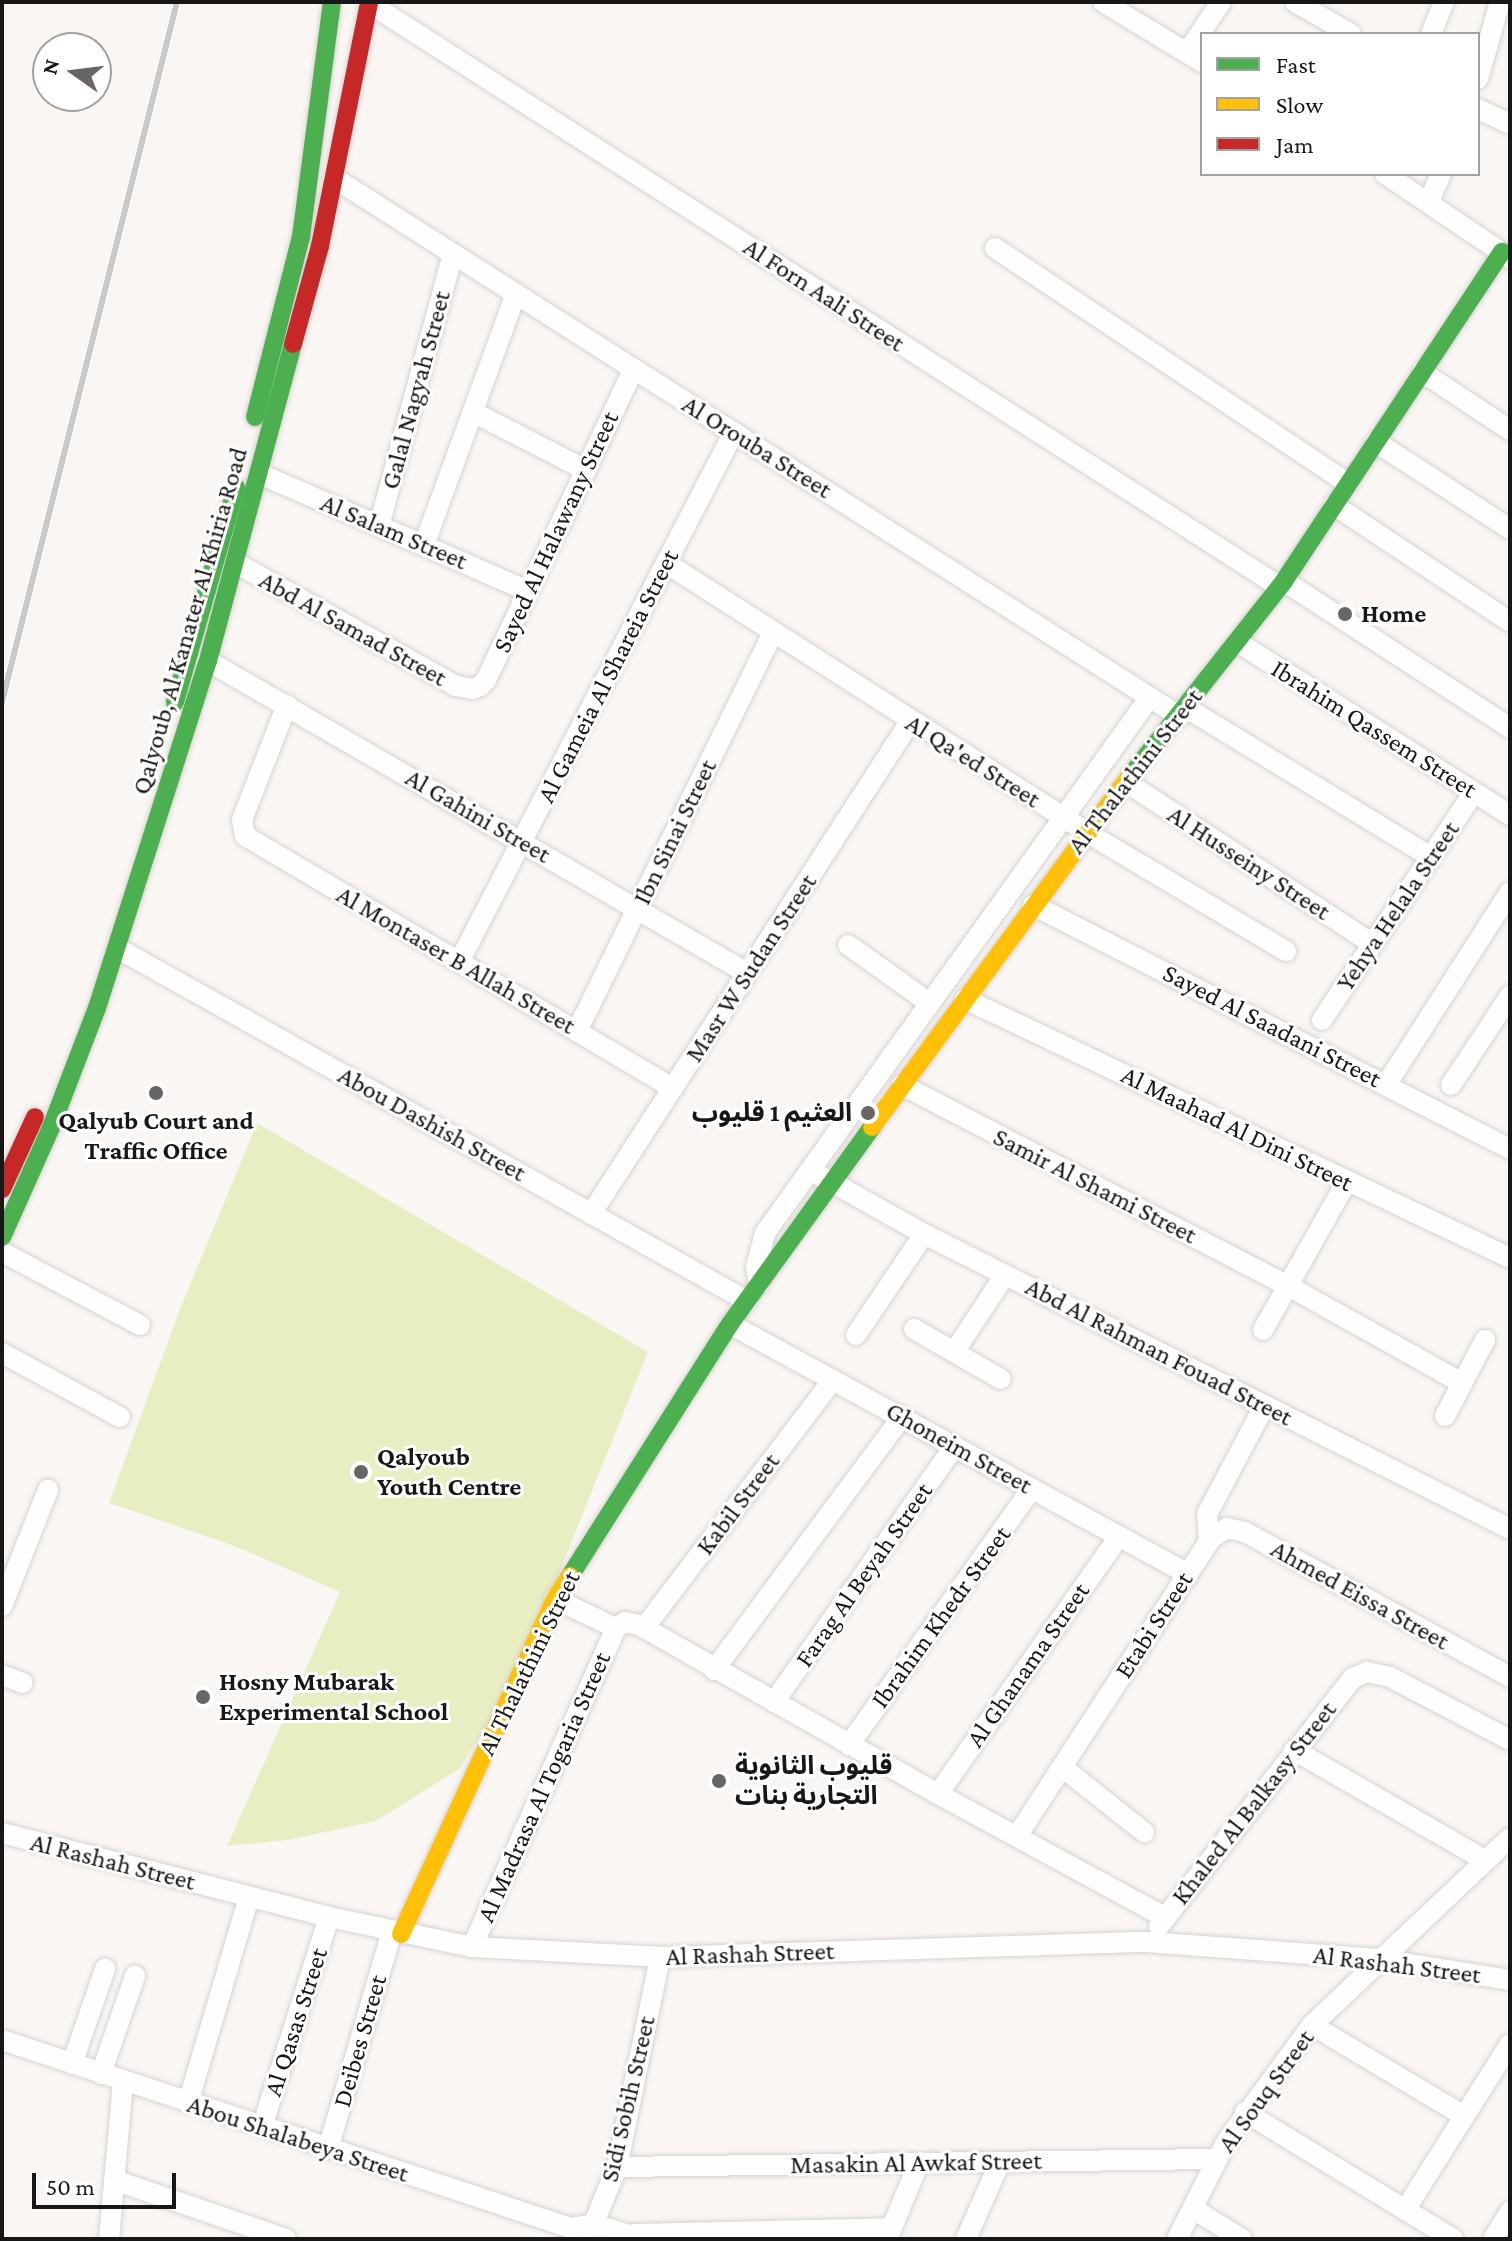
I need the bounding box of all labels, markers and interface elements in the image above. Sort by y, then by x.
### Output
north arrow [32,32,112,112]
legend [1200,32,1480,176]
text: Fast [1276,51,1316,78]
text: N [36,56,64,77]
text: Slow [1276,91,1323,118]
text: Jam [1276,131,1314,158]
street label: Al Forn Aali Street [738,231,910,359]
street label: Galal Nagyah Street [375,287,457,493]
street label: Al Orouba Street [676,389,838,505]
street label: Sayed Al Halawany Street [486,406,626,658]
street label: Qalyoub, Al Kanater Al Khiria Road [125,444,255,798]
street label: Al Salam Street [316,487,472,577]
street label: Al Gameia Al Shareia Street [530,544,686,808]
street label: Abd Al Samad Street [254,565,452,693]
place label: Home [1361,598,1426,630]
marker: Home [1336,605,1354,623]
street label: Ibrahim Qassem Street [1265,653,1483,805]
street label: Al Thalathini Street [1061,682,1209,860]
street label: Al Qa'ed Street [900,707,1046,815]
street label: Ibn Sinai Street [626,754,724,910]
street label: Al Gahini Street [400,762,556,870]
street label: Al Husseiny Street [1162,799,1336,927]
street label: Yehya Helala Street [1330,815,1466,997]
street label: Masr W Sudan Street [679,868,823,1068]
street label: Al Montaser B Allah Street [331,879,581,1041]
street label: Sayed Al Saadani Street [1158,957,1386,1095]
street label: Abou Dashish Street [333,1059,531,1189]
street label: Al Maahad Al Dini Street [1116,1059,1358,1199]
marker: Qalyub Court and Traffic Office [147,1084,165,1102]
place label: العثيم 1 قليوب [692,1097,852,1129]
marker: العثيم 1 قليوب [859,1104,877,1122]
place label: Qalyub Court and Traffic Office [58,1105,254,1166]
street label: Samir Al Shami Street [988,1121,1202,1251]
street label: Abd Al Rahman Fouad Street [1020,1271,1298,1433]
street label: Ghoneim Street [881,1395,1037,1501]
place label: Qalyoub Youth Centre [377,1441,521,1502]
street label: Kabil Street [690,1447,786,1561]
marker: Qalyoub Youth Centre [352,1463,370,1481]
street label: Farag Al Beyah Street [789,1477,939,1673]
street label: Ibrahim Khedr Street [864,1520,1018,1714]
street label: Ahmed Eissa Street [1266,1533,1454,1657]
street label: Al Thalathini Street [471,1566,587,1760]
street label: Etabi Street [1108,1566,1200,1684]
street label: Al Ghanama Street [960,1577,1096,1753]
street label: Al Madrasa Al Togaria Street [470,1647,618,1927]
place label: Hosny Mubarak Experimental School [219,1666,448,1728]
marker: Hosny Mubarak Experimental School [194,1688,212,1706]
street label: Khaled Al Balkasy Street [1165,1695,1343,1911]
place label: قليوب الثانوية التجارية بنات [735,1750,892,1812]
marker: قليوب الثانوية التجارية بنات [710,1772,728,1790]
street label: Al Rashah Street [27,1826,199,1898]
street label: Al Rashah Street [665,1935,835,1973]
street label: Al Rashah Street [1311,1939,1483,1991]
street label: Al Qasas Street [257,1944,335,2100]
street label: Deibes Street [326,1971,394,2111]
street label: Sidi Sobih Street [594,2013,662,2185]
street label: Al Souq Street [1211,2023,1321,2159]
street label: Abou Shalabeya Street [183,2088,413,2190]
street label: Masakin Al Awkaf Street [790,2145,1042,2181]
scale bar [36,2157,180,2207]
text: 50 m [46,2173,95,2200]

